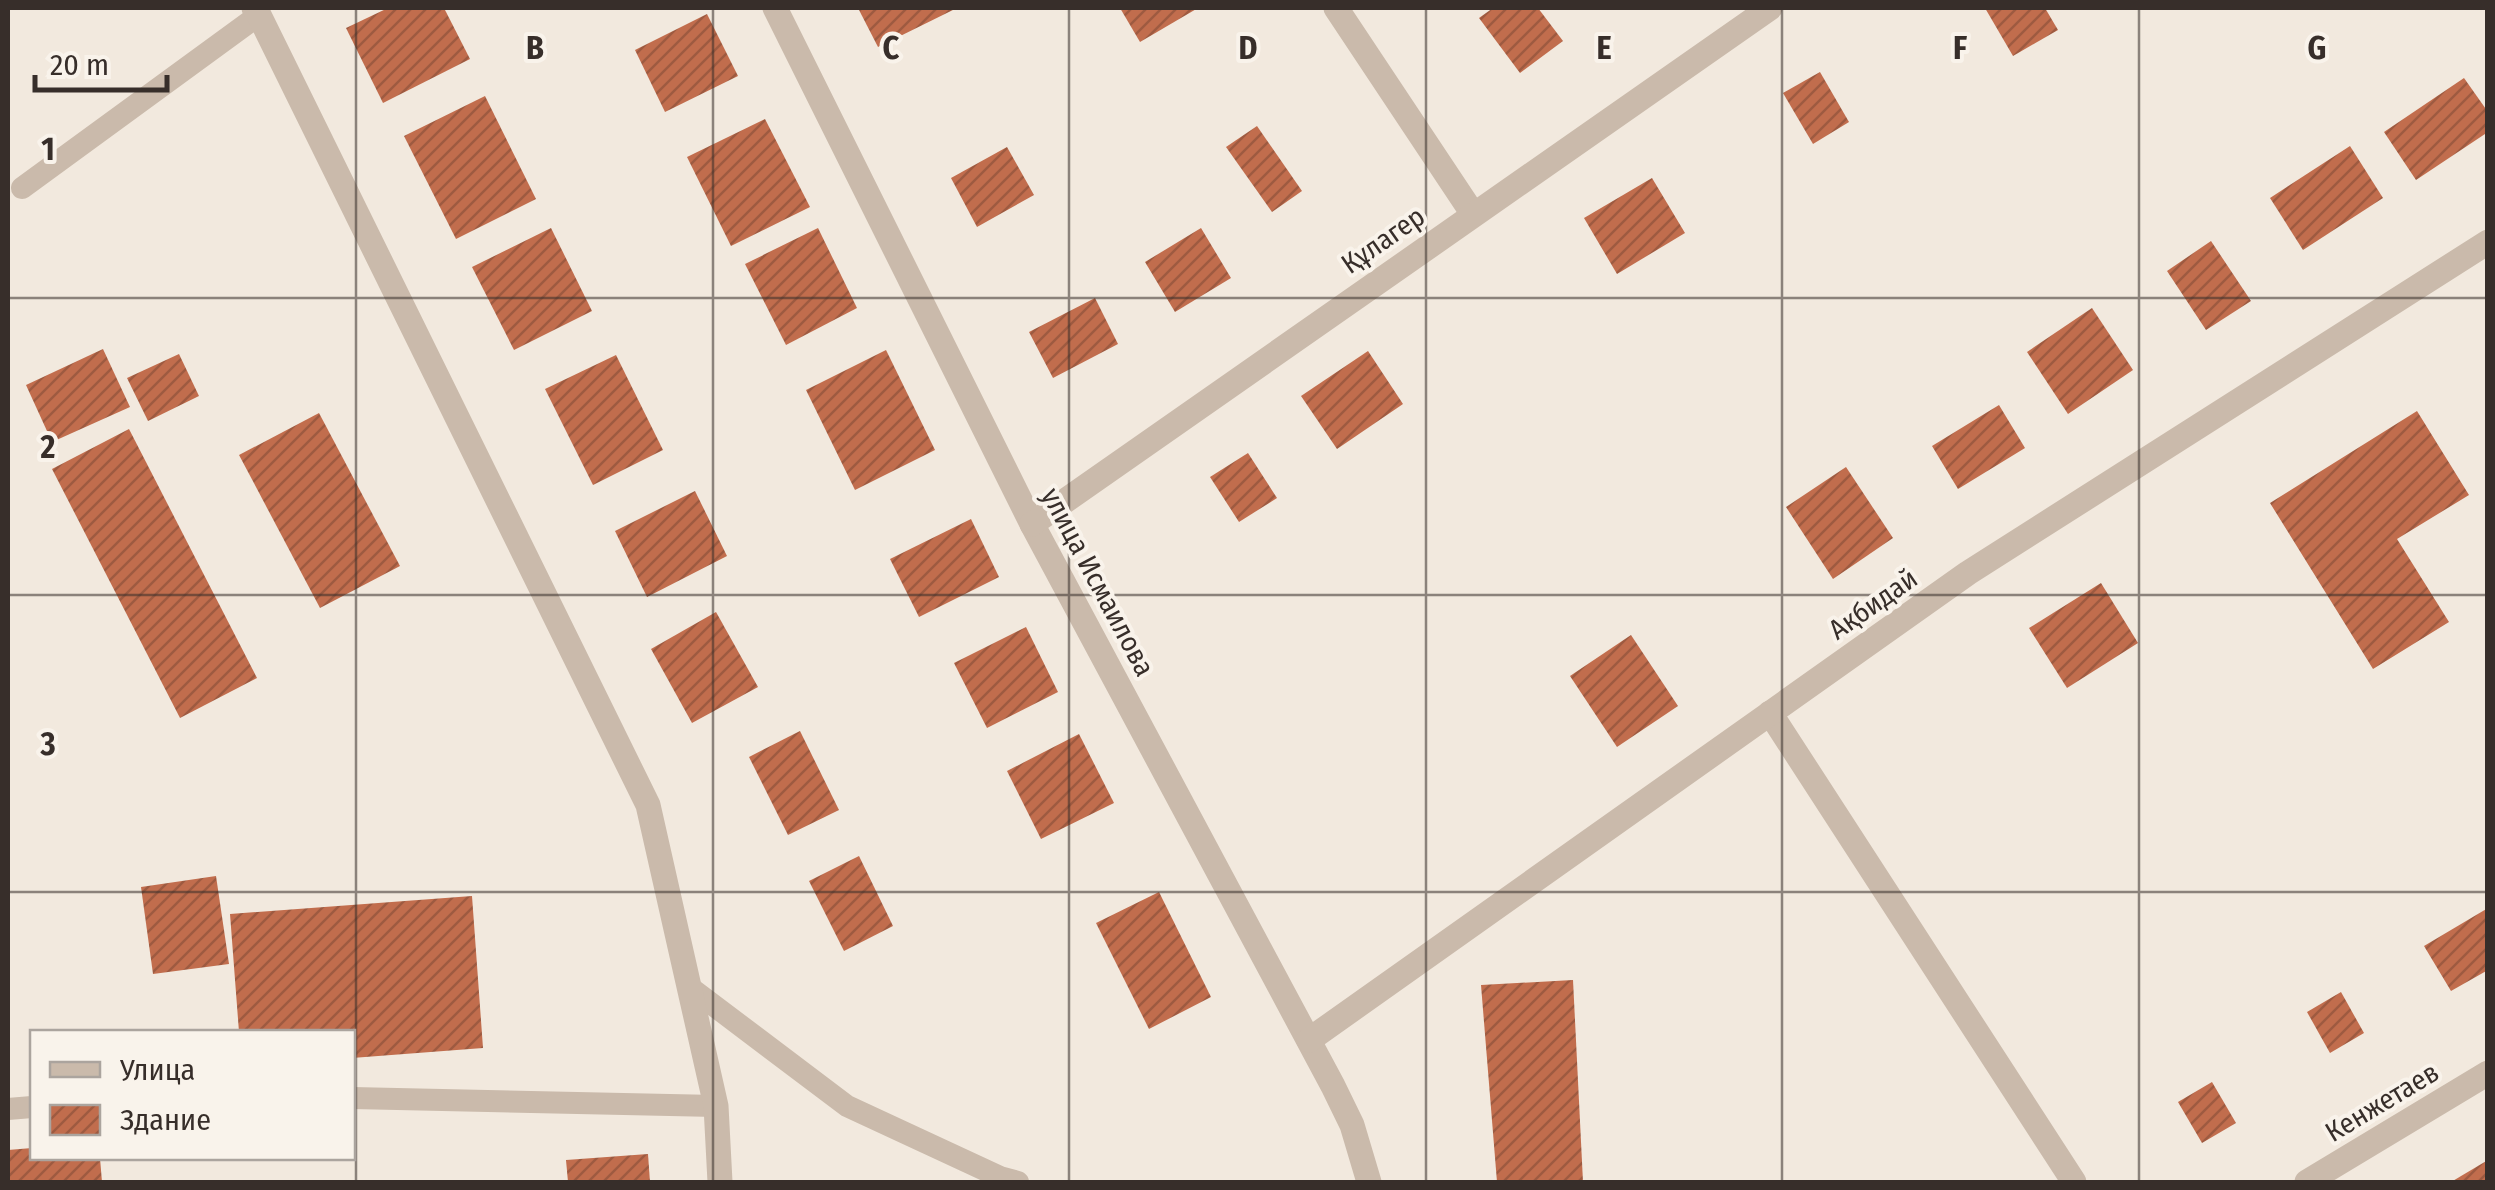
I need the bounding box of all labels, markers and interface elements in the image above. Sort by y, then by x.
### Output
text: B [526,29,544,67]
text: C [883,29,900,67]
text: D [1238,29,1258,67]
text: E [1596,29,1612,67]
text: F [1953,29,1967,67]
text: G [2308,29,2326,67]
scale bar [35,30,168,92]
text: 20 m [50,47,109,83]
text: 1 [41,130,55,168]
street label: Құлагер [1335,200,1431,280]
text: 2 [40,428,56,466]
street label: улица Исмаилова [1035,482,1161,682]
street label: Ақбидай [1822,562,1924,646]
text: 3 [39,725,56,763]
legend [30,1030,355,1160]
text: Улица [119,1052,195,1088]
street label: Кенжетаев [2319,1055,2445,1149]
text: Здание [120,1102,211,1138]

